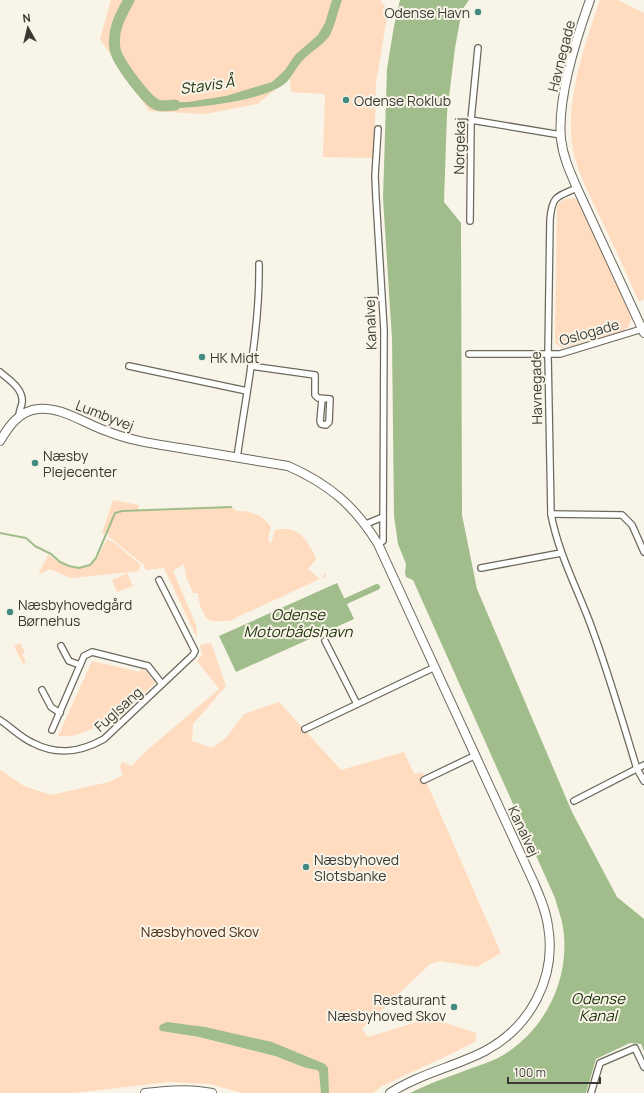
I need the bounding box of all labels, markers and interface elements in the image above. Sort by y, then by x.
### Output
place label: Odense Havn [384,3,470,22]
marker: Odense Havn [473,7,483,17]
north arrow [8,8,48,48]
text: N [22,10,32,26]
street label: Havnegade [543,18,579,94]
water label: Stavis Å [178,71,236,99]
place label: Odense Roklub [354,91,451,110]
marker: Odense Roklub [341,95,351,105]
street label: Norgekaj [449,117,469,175]
street label: Kanalvej [360,296,380,350]
street label: Oslogade [557,314,621,350]
place label: HK Midt [210,348,260,367]
street label: Havnegade [526,351,546,425]
marker: HK Midt [197,352,207,362]
street label: Lumbyvej [73,395,137,435]
place label: Næsby Plejecenter [43,446,117,481]
marker: Næsby Plejecenter [30,458,40,468]
place label: Næsbyhovedgård Børnehus [18,595,132,630]
water label: Odense Motorbådshavn [244,604,354,642]
marker: Næsbyhovedgård Børnehus [5,607,15,617]
street label: Fuglsang [90,682,146,736]
street label: Kanalvej [504,803,544,859]
place label: Næsbyhoved Slotsbanke [314,850,399,885]
marker: Næsbyhoved Slotsbanke [301,862,311,872]
park label: Næsbyhoved Skov [141,922,259,941]
water label: Odense Kanal [571,988,626,1026]
place label: Restaurant Næsbyhoved Skov [328,990,446,1025]
marker: Restaurant Næsbyhoved Skov [449,1002,459,1012]
scale bar [508,1059,600,1085]
text: 100 m [514,1064,546,1081]

